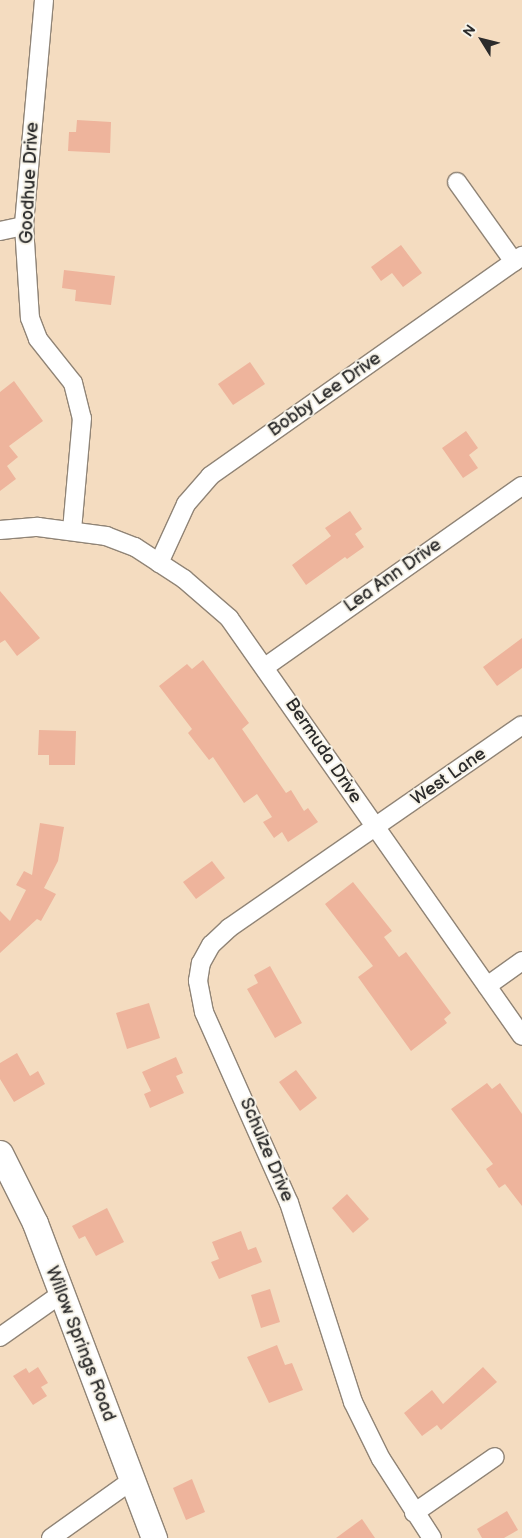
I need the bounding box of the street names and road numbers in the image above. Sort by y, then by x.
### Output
street label: Goodhue Drive [16,122,44,244]
street label: Bobby Lee Drive [264,348,386,442]
street label: Lea Ann Drive [340,534,446,618]
street label: Bermuda Drive [280,694,366,808]
street label: West Lane [408,743,490,811]
street label: Schulze Drive [234,1095,298,1205]
street label: Willow Springs Road [40,1263,120,1425]

